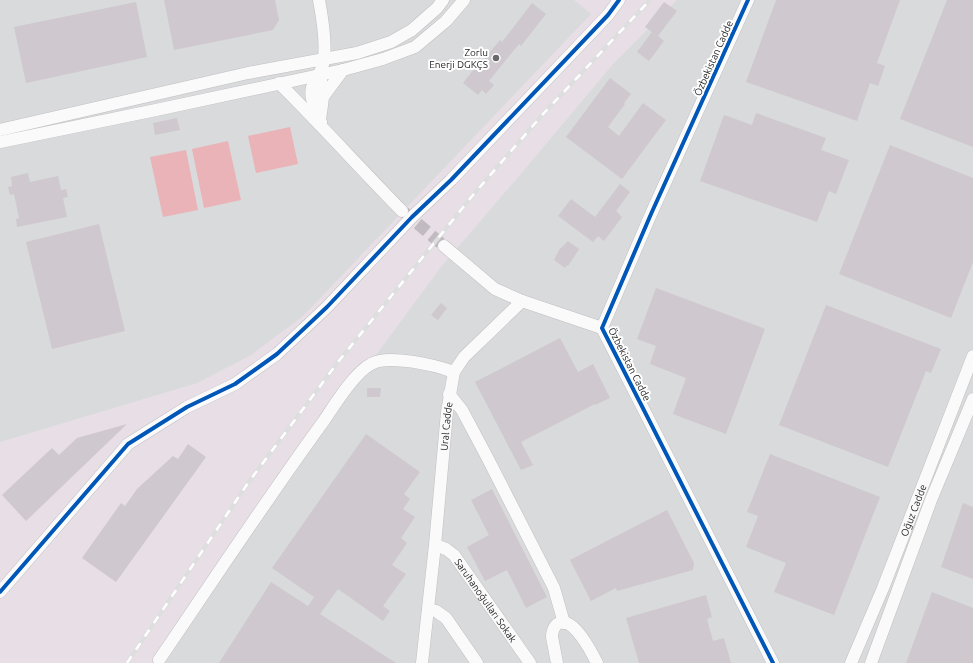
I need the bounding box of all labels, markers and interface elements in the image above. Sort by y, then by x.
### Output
street label: Özbekistan Cadde [692,19,735,97]
place label: Zorlu Enerji DGKÇS [429,47,488,70]
marker: Zorlu Enerji DGKÇS [491,53,501,63]
street label: Özbekistan Cadde [606,326,653,403]
street label: Ural Cadde [439,401,455,451]
street label: Oğuz Cadde [899,483,929,538]
street label: Saruhanoğulları Sokak [452,557,518,644]

